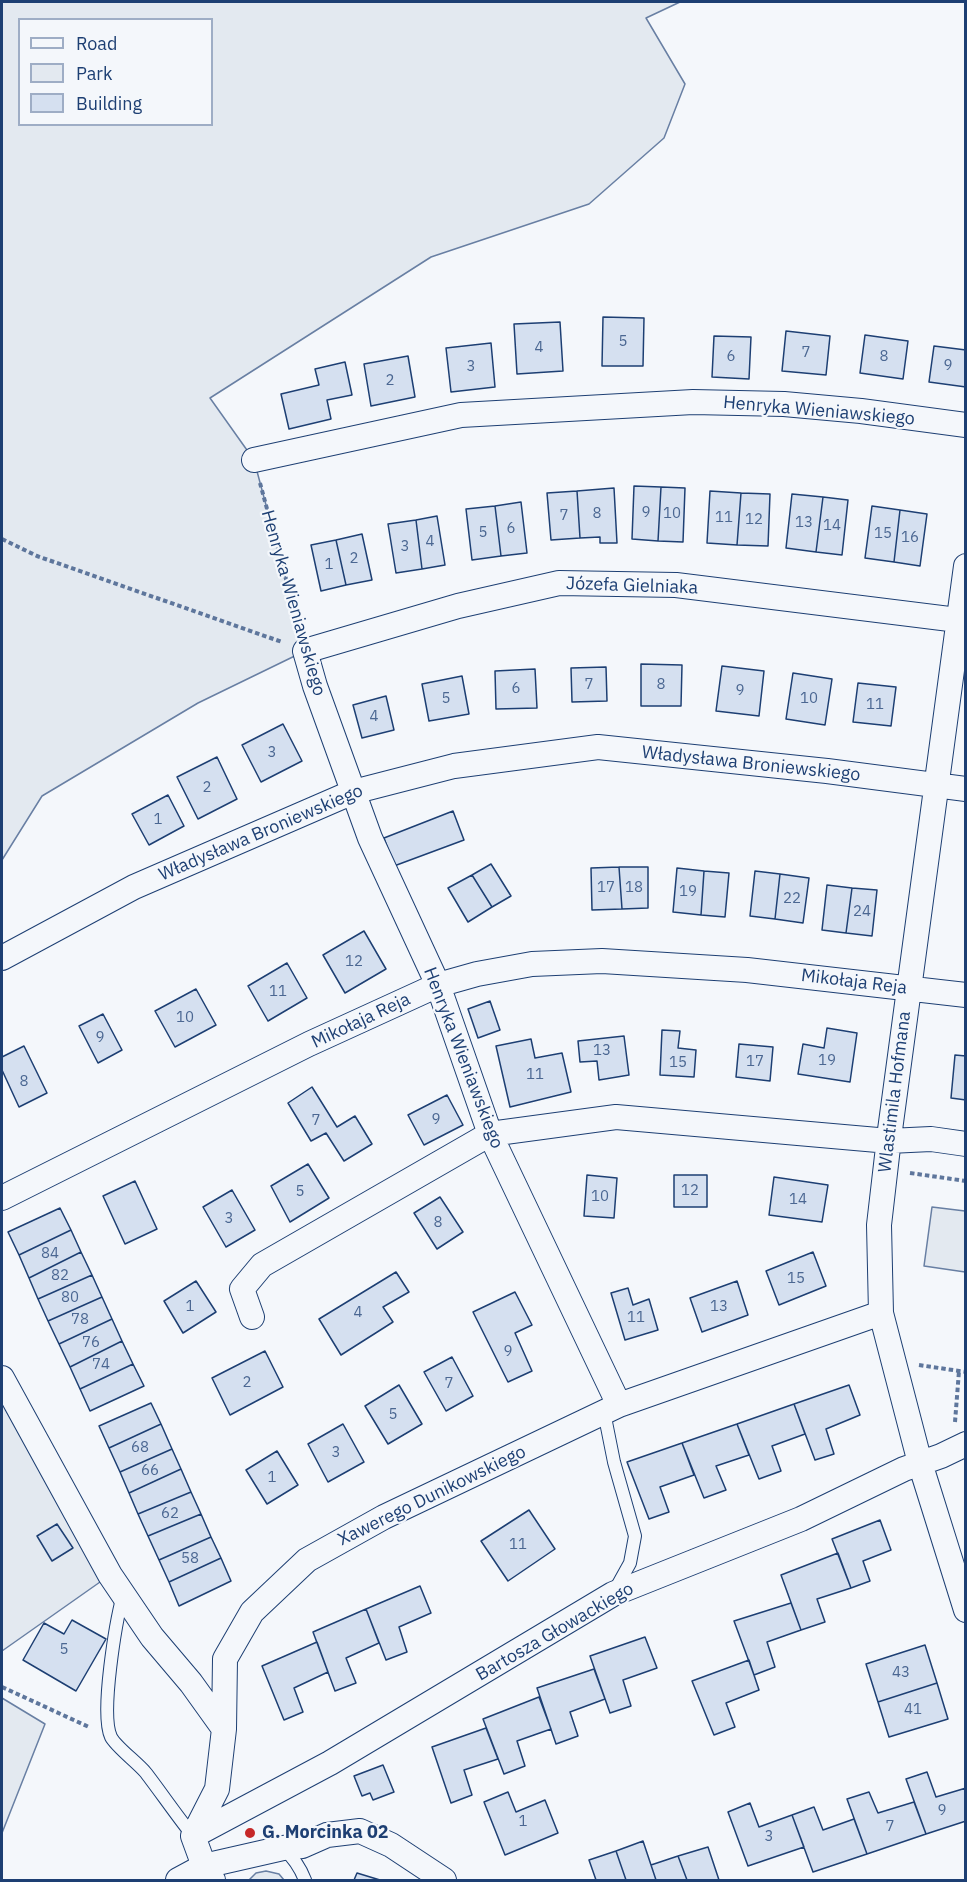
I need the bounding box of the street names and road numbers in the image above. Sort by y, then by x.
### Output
street label: Henryka Wieniawskiego [722,392,916,430]
street label: Henryka Wieniawskiego [256,508,330,698]
street label: Józefa Gielniaka [566,573,698,599]
street label: Władysława Broniewskiego [641,742,861,786]
street label: Władysława Broniewskiego [156,780,366,886]
street label: Henryka Wieniawskiego [418,964,508,1152]
street label: Mikołaja Reja [800,965,908,999]
street label: Mikołaja Reja [308,989,414,1053]
street label: Wlastimila Hofmana [874,1010,916,1174]
street label: Xawerego Dunikowskiego [335,1441,529,1551]
street label: Bartosza Głowackiego [472,1578,638,1686]

